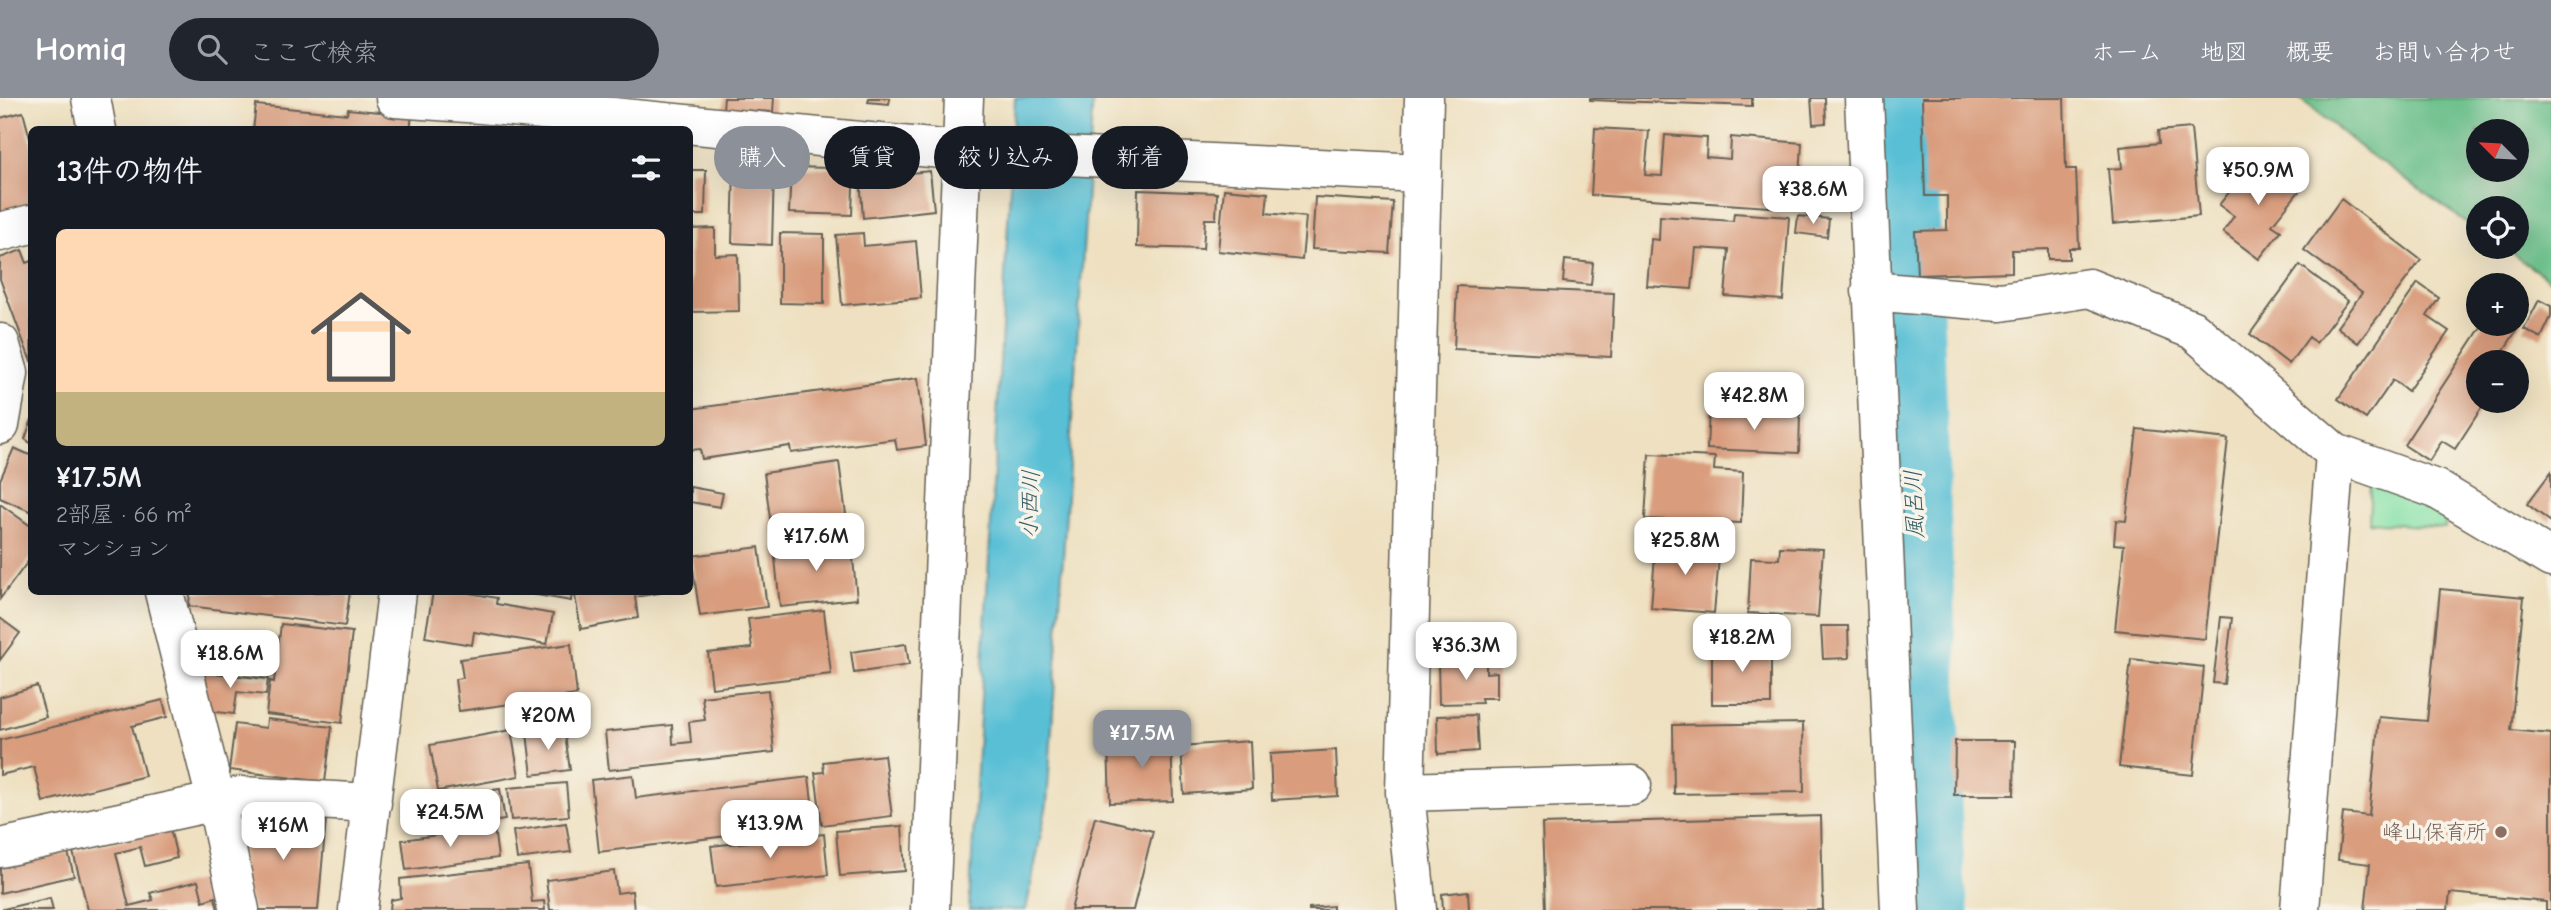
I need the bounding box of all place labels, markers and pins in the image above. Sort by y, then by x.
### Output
pin: ¥50.9M [2201,148,2315,207]
pin: ¥38.6M [1756,166,1870,226]
pin: ¥42.8M [1697,372,1811,432]
pin: ¥17.6M [759,514,873,573]
pin: ¥25.8M [1628,518,1742,577]
pin: ¥18.2M [1685,614,1799,674]
pin: ¥36.3M [1409,622,1523,682]
pin: ¥18.6M [173,630,287,690]
pin: ¥20M [507,692,589,752]
pin: ¥17.5M [1085,710,1199,770]
pin: ¥24.5M [393,790,507,849]
pin: ¥13.9M [713,800,827,860]
pin: ¥16M [242,802,324,862]
place label: 峰山保育所 [2382,820,2487,844]
marker: 峰山保育所 [2493,824,2509,840]

